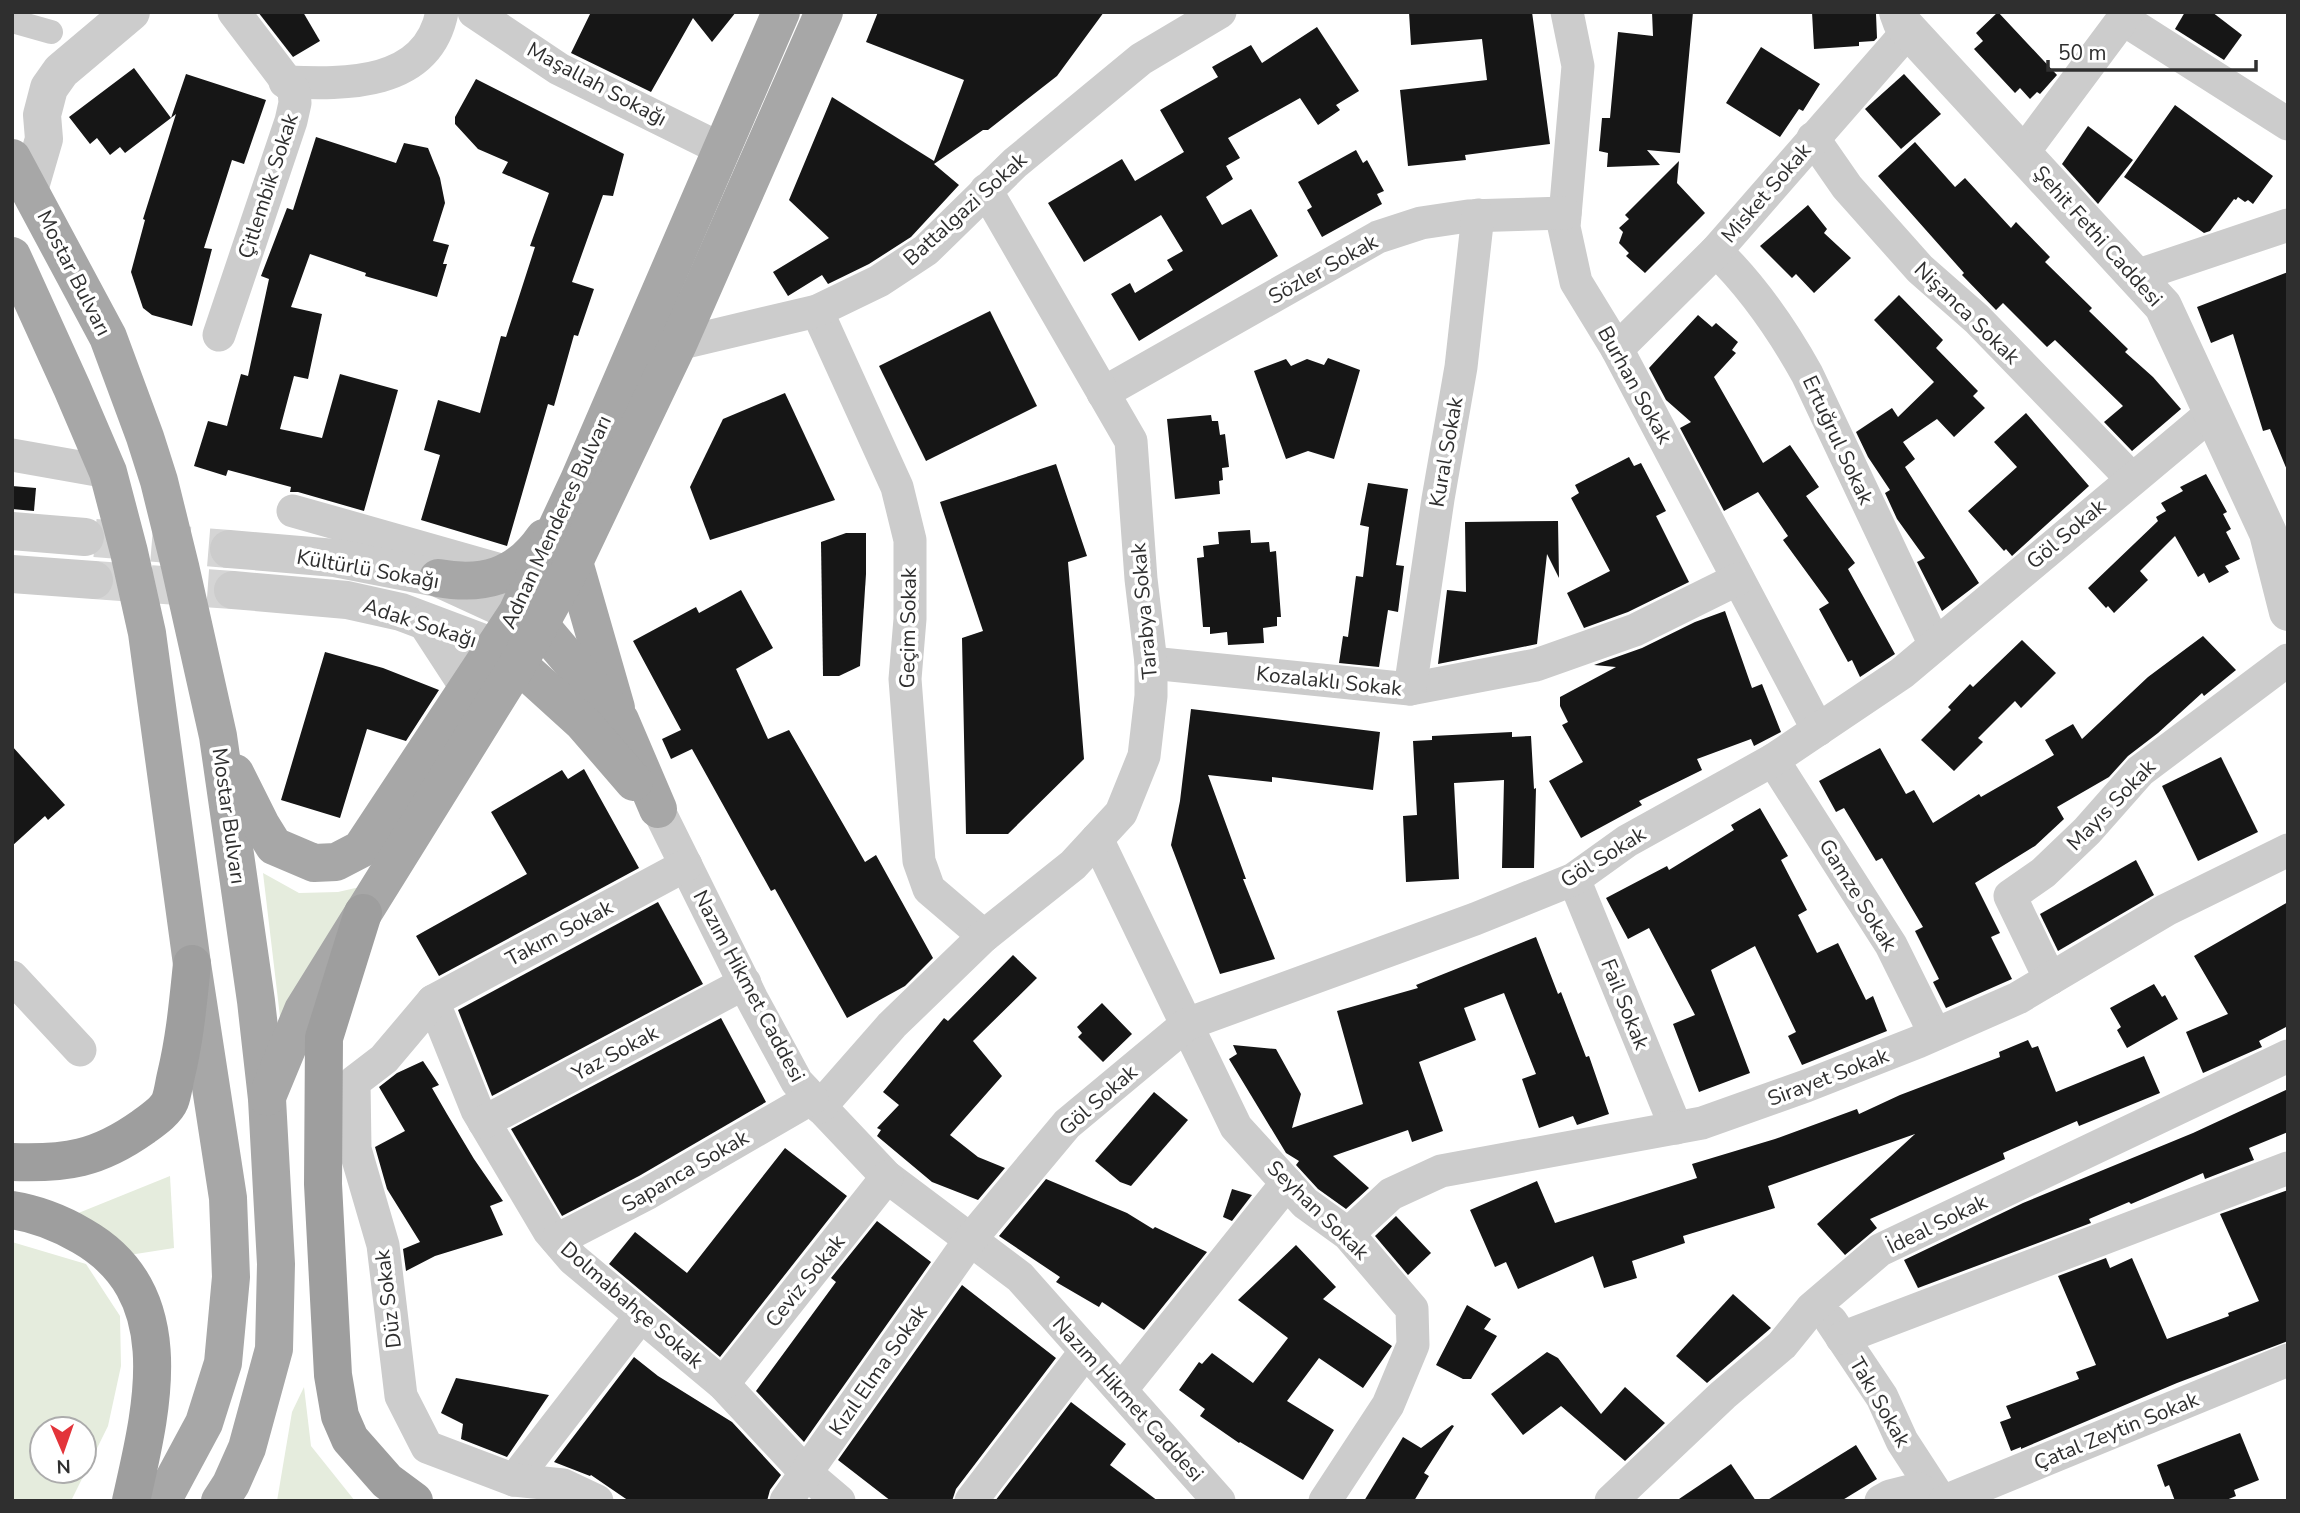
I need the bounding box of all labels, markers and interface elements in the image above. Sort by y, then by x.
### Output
scale bar [2048,28,2256,72]
street label: Maşallah Sokağı [522,35,672,133]
text: 50 m [2058,39,2107,67]
street label: Çitlembik Sokak [231,109,305,262]
street label: Misket Sokak [1715,137,1817,249]
street label: Battalgazi Sokak [897,146,1033,272]
street label: Şehit Fethi Caddesi [2027,159,2169,313]
street label: Mostar Bulvarı [30,206,118,340]
street label: Sözler Sokak [1263,227,1383,311]
street label: Nişanca Sokak [1908,256,2026,371]
street label: Burhan Sokak [1591,321,1679,449]
street label: Ertuğrul Sokak [1796,371,1880,509]
street label: Kural Sokak [1423,394,1470,509]
street label: Adnan Menderes Bulvarı [494,411,618,633]
street label: Göl Sokak [2021,492,2112,575]
street label: Tarabya Sokak [1124,541,1164,680]
street label: Kültürlü Sokağı [295,543,441,595]
street label: Geçim Sokak [893,567,923,689]
street label: Adak Sokağı [360,591,480,655]
street label: Kozalaklı Sokak [1255,659,1404,703]
street label: Mostar Bulvarı [206,746,252,886]
street label: Mayıs Sokak [2060,753,2162,857]
street label: Göl Sokak [1555,820,1651,894]
street label: Gamze Sokak [1812,834,1904,957]
street label: Nazım Hikmet Caddesi [687,885,811,1087]
street label: Takım Sokak [501,893,618,973]
street label: Fail Sokak [1594,955,1656,1054]
street label: Yaz Sokak [566,1018,663,1088]
street label: Sirayet Sokak [1764,1041,1893,1113]
street label: Göl Sokak [1053,1058,1143,1142]
street label: Sapanca Sokak [616,1123,754,1219]
street label: Seyhan Sokak [1261,1154,1375,1266]
street label: İdeal Sokak [1882,1187,1992,1260]
street label: Ceviz Sokak [759,1228,851,1333]
street label: Dolmabahçe Sokak [555,1235,710,1375]
street label: Düz Sokak [368,1248,408,1350]
street label: Kızıl Elma Sokak [822,1299,934,1441]
street label: Nazım Hikmet Caddesi [1046,1310,1210,1488]
street label: Takı Sokak [1843,1352,1917,1453]
street label: Çatal Zeytin Sokak [2030,1385,2203,1477]
north arrow [28,1415,98,1485]
text: N [56,1453,71,1479]

